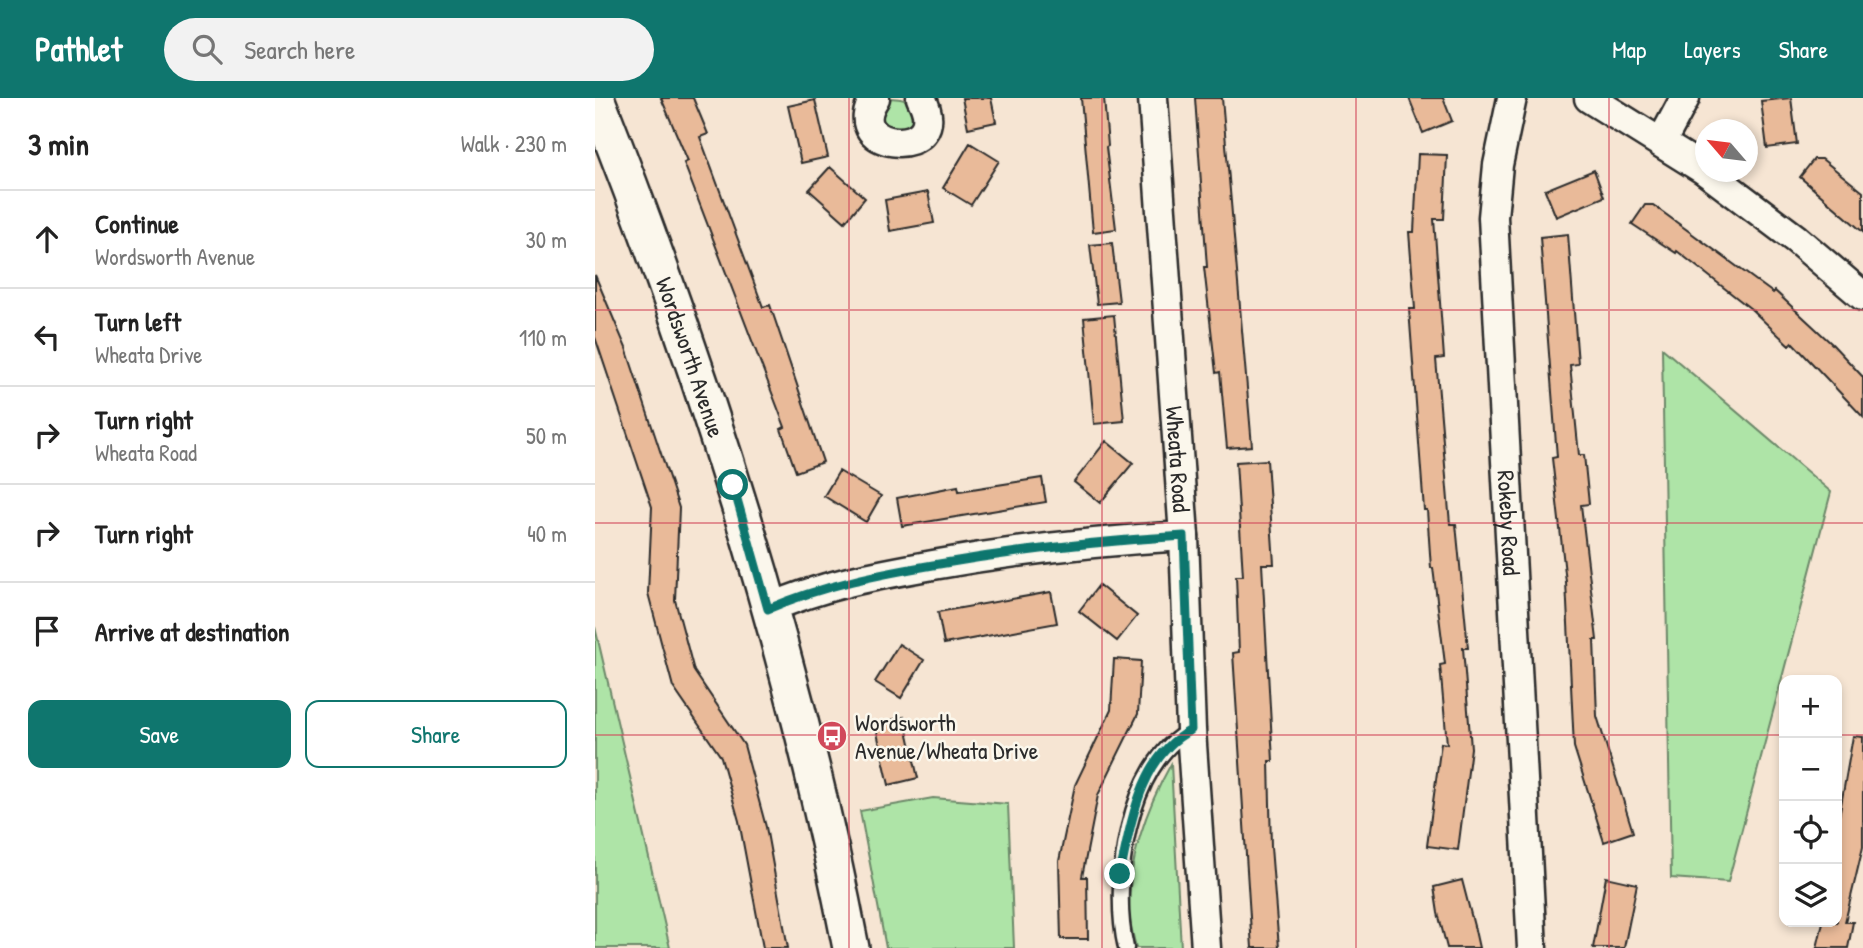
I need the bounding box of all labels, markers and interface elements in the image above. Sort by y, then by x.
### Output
search box [164,18,654,81]
text: Pathlet [35,27,122,71]
icon: search [188,30,226,68]
text: Search here [244,32,355,67]
text: Map [1612,33,1646,65]
text: Layers [1684,33,1741,65]
text: Share [1779,33,1828,65]
north arrow [1695,119,1758,182]
text: 3 min [28,124,89,164]
text: Walk · 230 m [461,128,567,159]
text: Continue [95,206,179,241]
icon: ahead [28,220,66,258]
text: 30 m [525,224,567,255]
text: Wordsworth Avenue [95,241,255,272]
street label: Wordsworth Avenue [649,273,733,442]
text: Turn left [95,304,181,339]
icon: left [28,318,66,356]
text: 110 m [519,322,567,353]
text: Wheata Drive [95,339,203,370]
text: Turn right [95,402,193,437]
street label: Wheata Road [1159,405,1198,513]
icon: right [28,416,66,454]
text: 50 m [526,420,567,451]
text: Wheata Road [95,437,197,468]
route start [717,469,748,500]
street label: Rokeby Road [1491,470,1528,576]
icon: right [28,514,66,552]
text: Turn right [95,516,193,551]
text: 40 m [527,518,567,549]
icon: arrive [28,612,66,650]
text: Arrive at destination [95,614,290,649]
map controls [1779,675,1842,927]
button: + [1779,675,1842,738]
button: Save [28,700,291,768]
button: Share [305,700,567,768]
place label: Wordsworth Avenue/Wheata Drive [855,706,1039,766]
bus stop icon: Wordsworth Avenue/Wheata Drive [815,719,849,753]
button: − [1779,738,1842,801]
button: locate [1779,801,1842,864]
route end [1104,858,1135,889]
button: layers [1779,864,1842,927]

